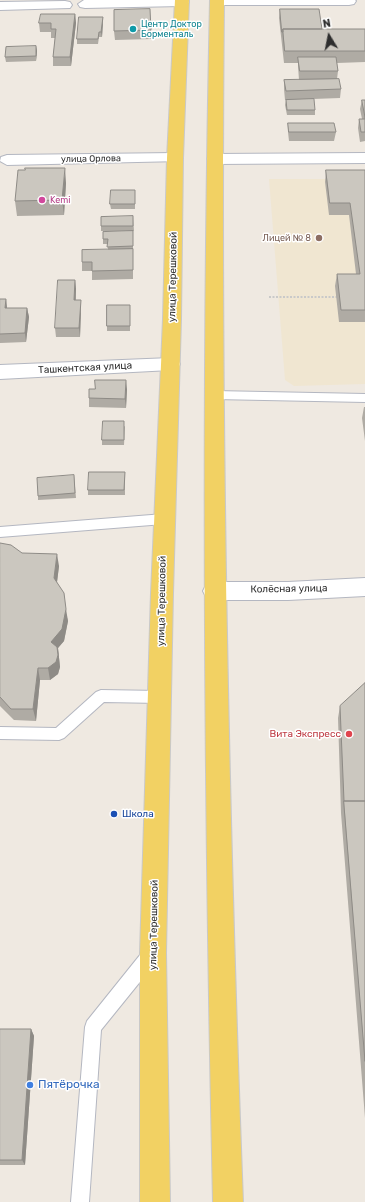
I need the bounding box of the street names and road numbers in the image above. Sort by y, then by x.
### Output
street label: улица Орлова [61,153,121,165]
street label: улица Терешковой [166,232,180,322]
street label: Ташкентская улица [38,360,132,376]
street label: улица Терешковой [155,556,169,646]
street label: Колёсная улица [250,582,328,596]
street label: улица Терешковой [147,880,161,970]

